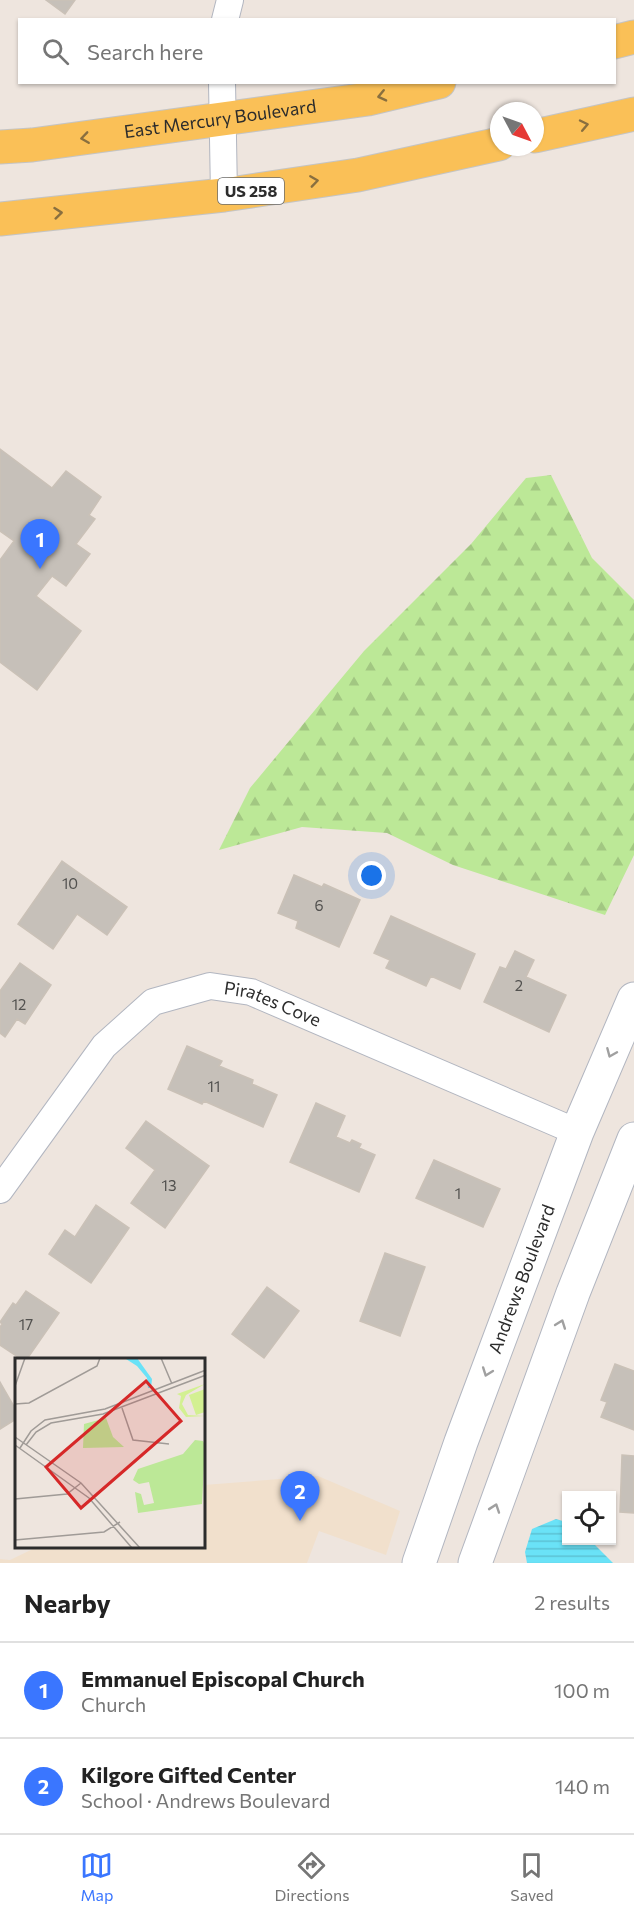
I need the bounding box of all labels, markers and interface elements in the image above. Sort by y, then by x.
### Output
search box [18,18,616,84]
icon: search [39,35,72,68]
text: Search here [87,38,203,65]
one-way arrow [378,88,388,101]
street label: East Mercury Boulevard [123,94,318,142]
north arrow [490,102,544,156]
one-way arrow [579,119,589,132]
one-way arrow [81,132,90,144]
one-way arrow [310,176,319,188]
road number: US 258 [218,178,284,204]
one-way arrow [54,207,63,219]
pin: 1 [20,520,60,569]
your location [357,861,386,890]
house number: 10 [62,874,78,892]
house number: 6 [314,896,324,914]
street label: Pirates Cove [223,976,325,1031]
house number: 2 [515,976,523,994]
house number: 12 [12,995,26,1013]
one-way arrow [606,1046,618,1057]
house number: 11 [208,1077,220,1095]
house number: 13 [162,1176,176,1194]
house number: 1 [455,1184,461,1202]
street label: Andrews Boulevard [483,1201,559,1356]
house number: 17 [19,1315,33,1333]
one-way arrow [554,1320,566,1331]
inset map [15,1358,206,1548]
one-way arrow [482,1366,495,1376]
pin: 2 [280,1472,320,1521]
map controls [562,1491,616,1545]
button: locate [562,1491,616,1545]
one-way arrow [487,1503,500,1514]
text: Nearby [24,1587,111,1618]
text: 2 results [534,1590,610,1614]
text: Emmanuel Episcopal Church [81,1665,365,1692]
text: 1 [39,1678,48,1702]
text: 100 m [554,1678,610,1702]
text: Church [81,1692,146,1716]
text: Kilgore Gifted Center [81,1761,296,1788]
text: 2 [38,1774,49,1798]
text: 140 m [555,1774,610,1798]
text: School · Andrews Boulevard [81,1788,330,1812]
tab: Map [80,1849,113,1904]
tab: Directions [274,1849,349,1904]
tab: Saved [510,1849,554,1904]

